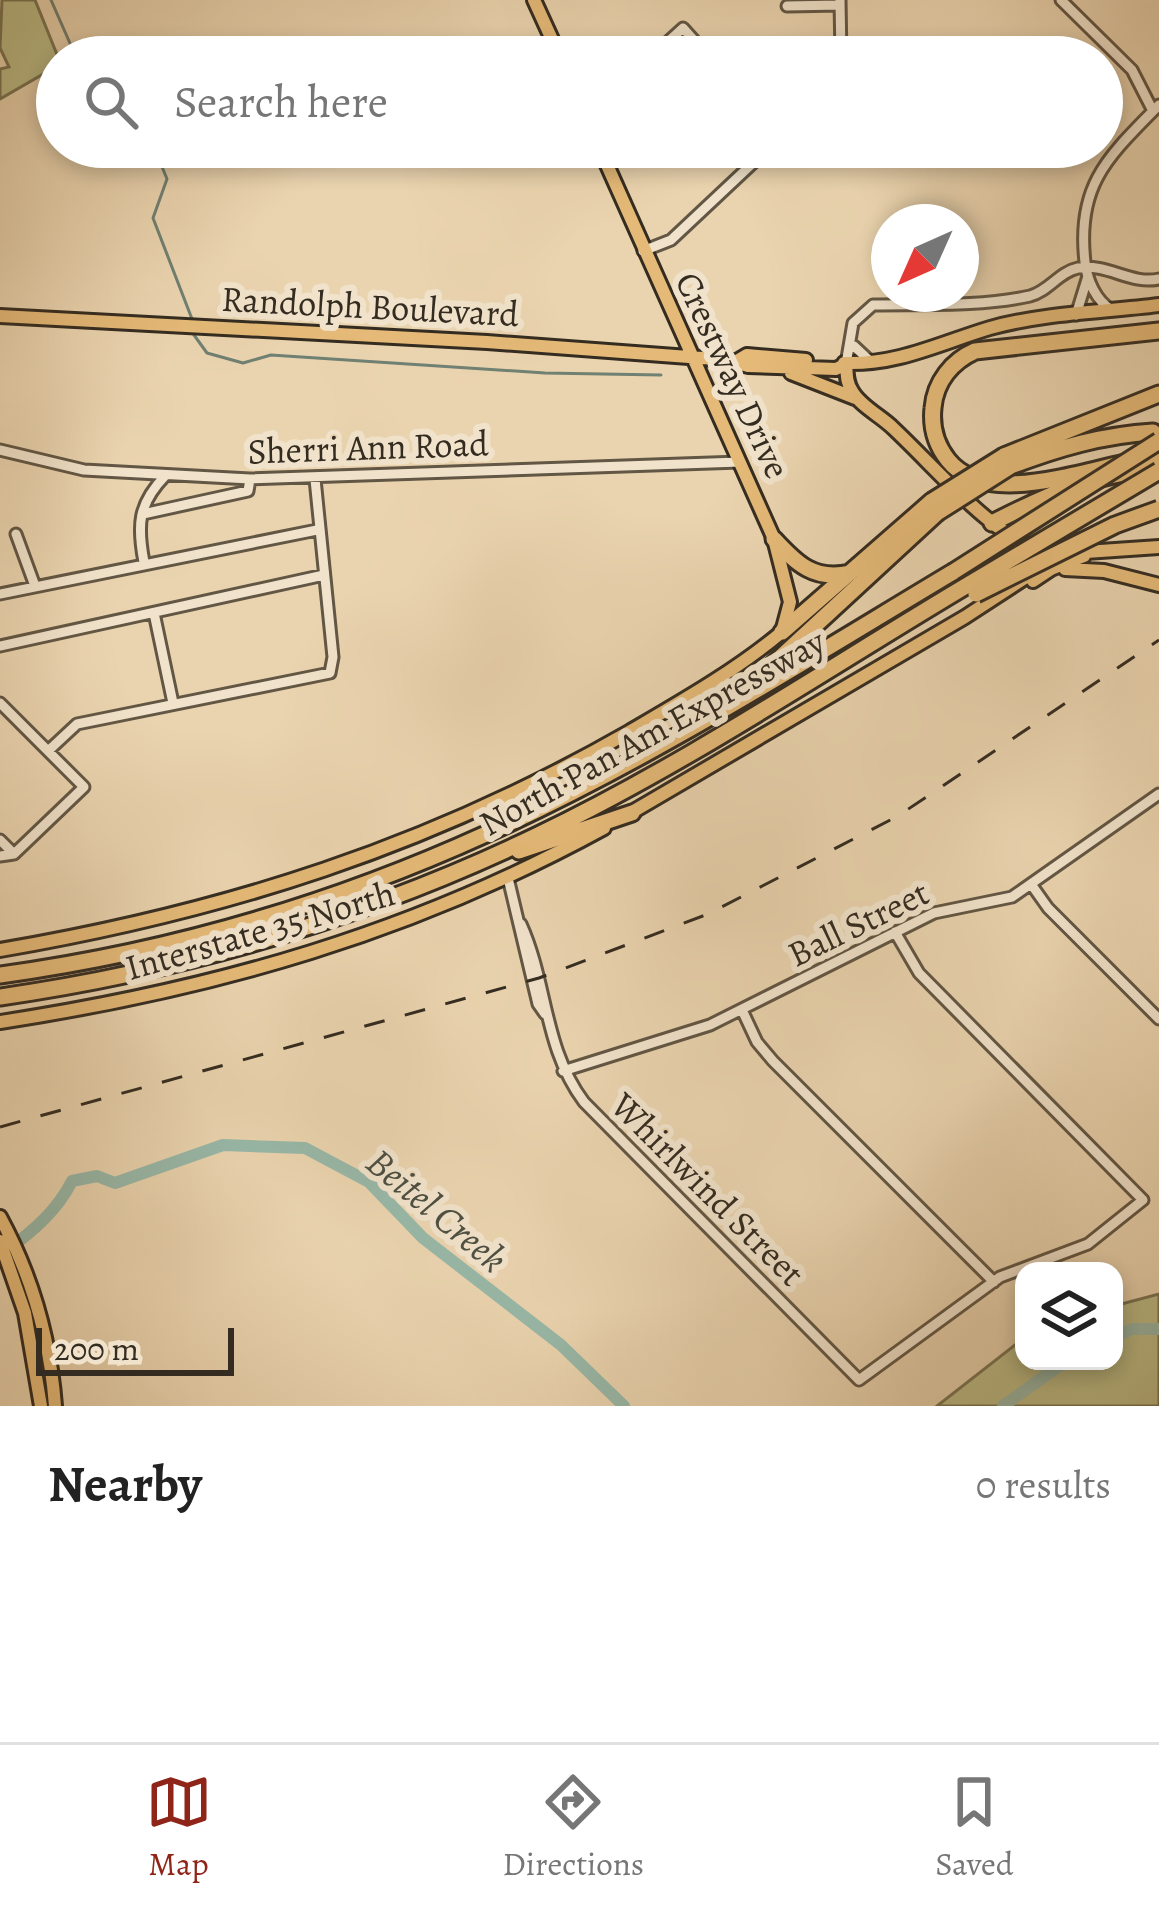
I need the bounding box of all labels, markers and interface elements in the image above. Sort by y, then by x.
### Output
search box [36,36,1123,168]
icon: search [78,69,144,135]
text: Search here [174,71,388,133]
north arrow [871,204,979,312]
street label: Crestway Drive [664,264,802,486]
street label: Randolph Boulevard [220,274,521,338]
street label: Sherri Ann Road [247,418,490,476]
street label: North Pan Am Expressway [470,616,834,848]
street label: Interstate 35 North [120,868,400,992]
street label: Ball Street [779,868,937,978]
street label: Whirlwind Street [600,1081,816,1297]
water label: Beitel Creek [355,1136,519,1284]
map controls [1015,1262,1123,1370]
button: layers [1015,1262,1123,1370]
scale bar [36,1322,234,1375]
text: 200 m [54,1326,139,1371]
text: Nearby [48,1449,202,1519]
text: 0 results [976,1458,1111,1511]
tab: Map [146,1769,212,1886]
tab: Directions [503,1769,644,1886]
tab: Saved [935,1769,1013,1886]

